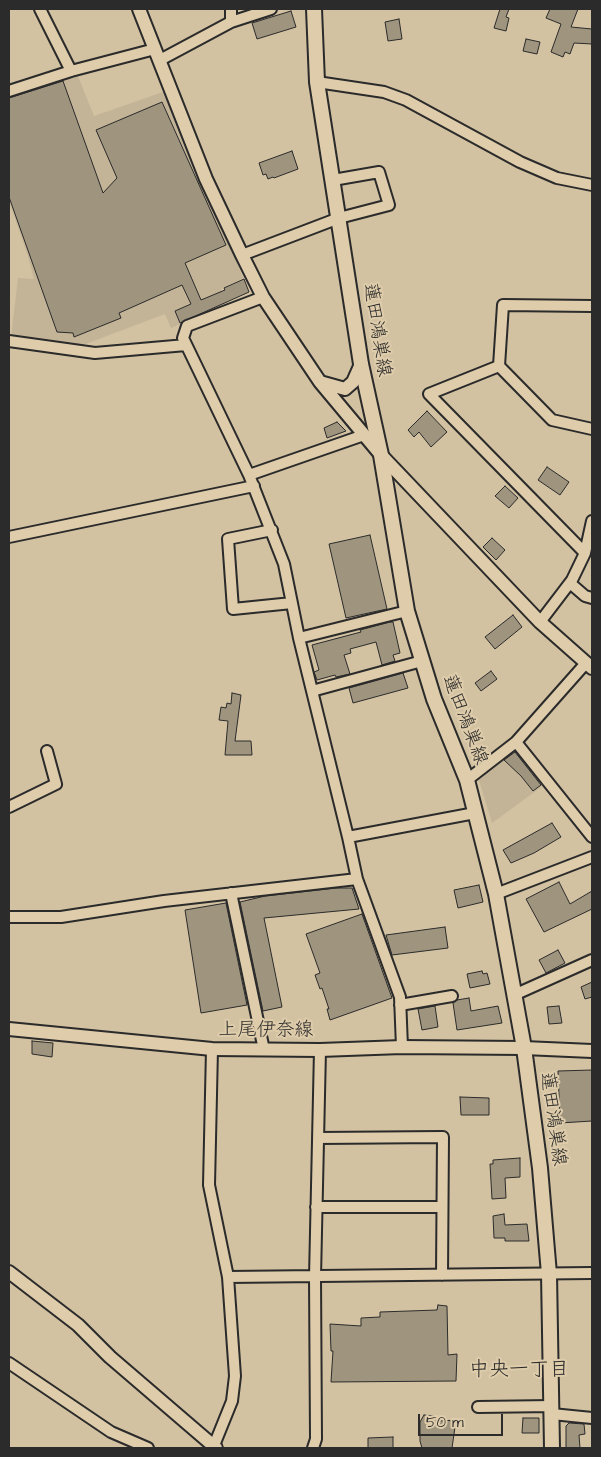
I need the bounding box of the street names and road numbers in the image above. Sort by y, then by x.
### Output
street label: 蓮田鴻巣線 [357,281,395,379]
street label: 蓮田鴻巣線 [436,672,492,768]
street label: 上尾伊奈線 [219,1020,313,1042]
street label: 蓮田鴻巣線 [534,1070,570,1168]

